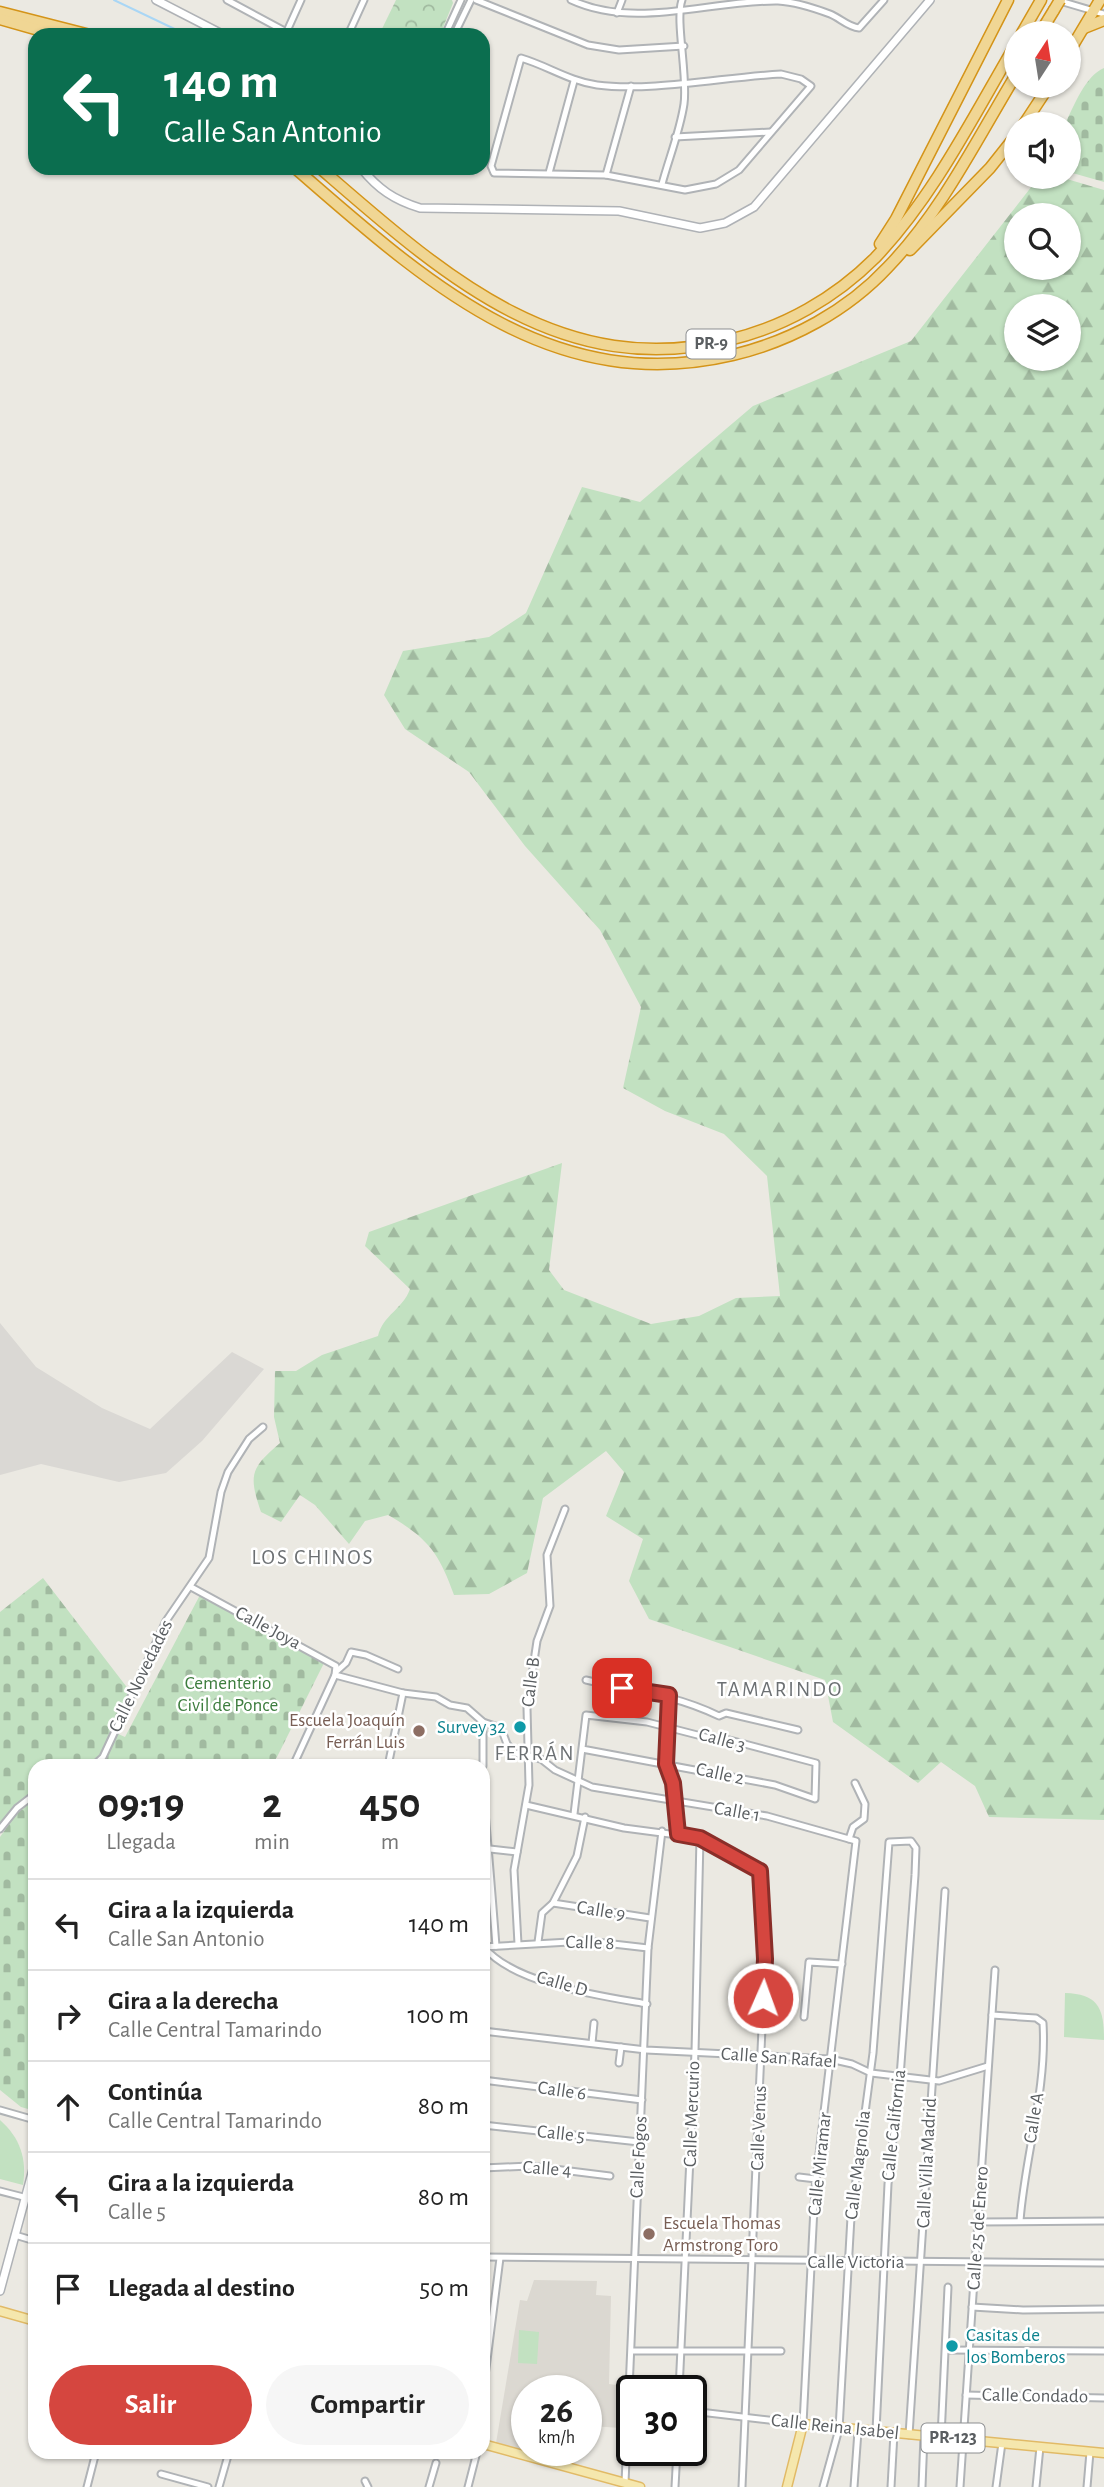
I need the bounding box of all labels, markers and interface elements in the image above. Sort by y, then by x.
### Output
north arrow [1004,21,1082,98]
map controls [1004,21,1081,371]
icon: left [49,56,140,147]
text: 140 m [164,58,279,107]
button: sound [1004,112,1081,189]
text: Calle San Antonio [164,116,382,148]
button: search [1004,203,1081,280]
button: layers [1004,294,1081,371]
road number: PR-9 [686,330,736,358]
district label: LOS CHINOS [252,1547,374,1568]
street label: Calle Joya [232,1603,304,1653]
street label: Calle Novedades [106,1617,176,1735]
street label: Calle B [519,1656,543,1708]
pin [592,1658,652,1718]
icon: arrive [603,1669,641,1707]
park label: Cementerio Civil de Ponce [178,1674,278,1715]
district label: TAMARINDO [717,1679,843,1700]
place label: Escuela Joaquín Ferrán Luis [289,1711,405,1752]
place label: Survey 32 [437,1718,506,1737]
marker: Survey 32 [512,1719,528,1735]
marker: Escuela Joaquín Ferrán Luis [411,1723,427,1739]
street label: Calle 3 [696,1725,748,1755]
district label: FERRÁN [494,1741,576,1764]
street label: Calle 2 [694,1760,746,1788]
text: 09:19 [97,1783,185,1825]
text: 2 [262,1783,282,1825]
text: 450 [359,1783,421,1825]
street label: Calle 1 [712,1799,762,1825]
text: Llegada [106,1831,176,1854]
text: min [254,1831,290,1854]
text: m [381,1831,399,1854]
text: Gira a la izquierda [108,1897,294,1923]
street label: Calle 9 [575,1898,627,1924]
icon: left [49,1906,87,1944]
text: 140 m [409,1911,469,1937]
text: Calle San Antonio [108,1928,265,1951]
street label: Calle 8 [565,1933,615,1953]
position arrow [726,1961,800,2035]
street label: Calle D [534,1968,590,2000]
text: Gira a la derecha [108,1988,279,2014]
icon: right [49,1997,87,2035]
text: 100 m [408,2002,469,2028]
text: Calle Central Tamarindo [108,2019,322,2042]
street label: Calle San Rafael [720,2044,838,2072]
street label: Calle Mercurio [681,2061,703,2167]
street label: Calle California [879,2068,909,2182]
street label: Calle 6 [536,2078,588,2104]
text: Continúa [108,2079,203,2105]
street label: Calle Venus [748,2085,770,2171]
icon: ahead [49,2088,87,2126]
street label: Calle A [1021,2091,1047,2145]
text: 80 m [418,2093,469,2119]
street label: Calle Villa Madrid [914,2097,940,2229]
street label: Calle Magnolia [842,2109,874,2221]
text: Calle Central Tamarindo [108,2110,322,2133]
street label: Calle Miramar [805,2111,835,2217]
street label: Calle Fogos [627,2115,651,2199]
street label: Calle 5 [536,2122,586,2146]
street label: Calle 4 [522,2158,572,2180]
street label: Calle 25 de Enero [964,2165,992,2291]
text: Gira a la izquierda [108,2170,294,2196]
icon: left [49,2179,87,2217]
text: 80 m [418,2184,469,2210]
text: Calle 5 [108,2201,166,2224]
place label: Escuela Thomas Armstrong Toro [663,2214,781,2255]
marker: Escuela Thomas Armstrong Toro [641,2226,657,2242]
street label: Calle Victoria [807,2253,905,2272]
icon: arrive [49,2270,87,2308]
text: Llegada al destino [108,2275,295,2301]
text: 50 m [419,2275,469,2301]
place label: Casitas de los Bomberos [966,2326,1066,2367]
marker: Casitas de los Bomberos [944,2338,960,2354]
button: Salir [49,2365,252,2445]
button: Compartir [266,2365,469,2445]
speed limit sign: 30 [616,2375,707,2466]
street label: Calle Condado [982,2386,1088,2406]
text: 26 [540,2394,573,2429]
street label: Calle Reina Isabel [770,2411,900,2443]
road number: PR-123 [922,2424,984,2452]
text: km/h [538,2429,575,2447]

